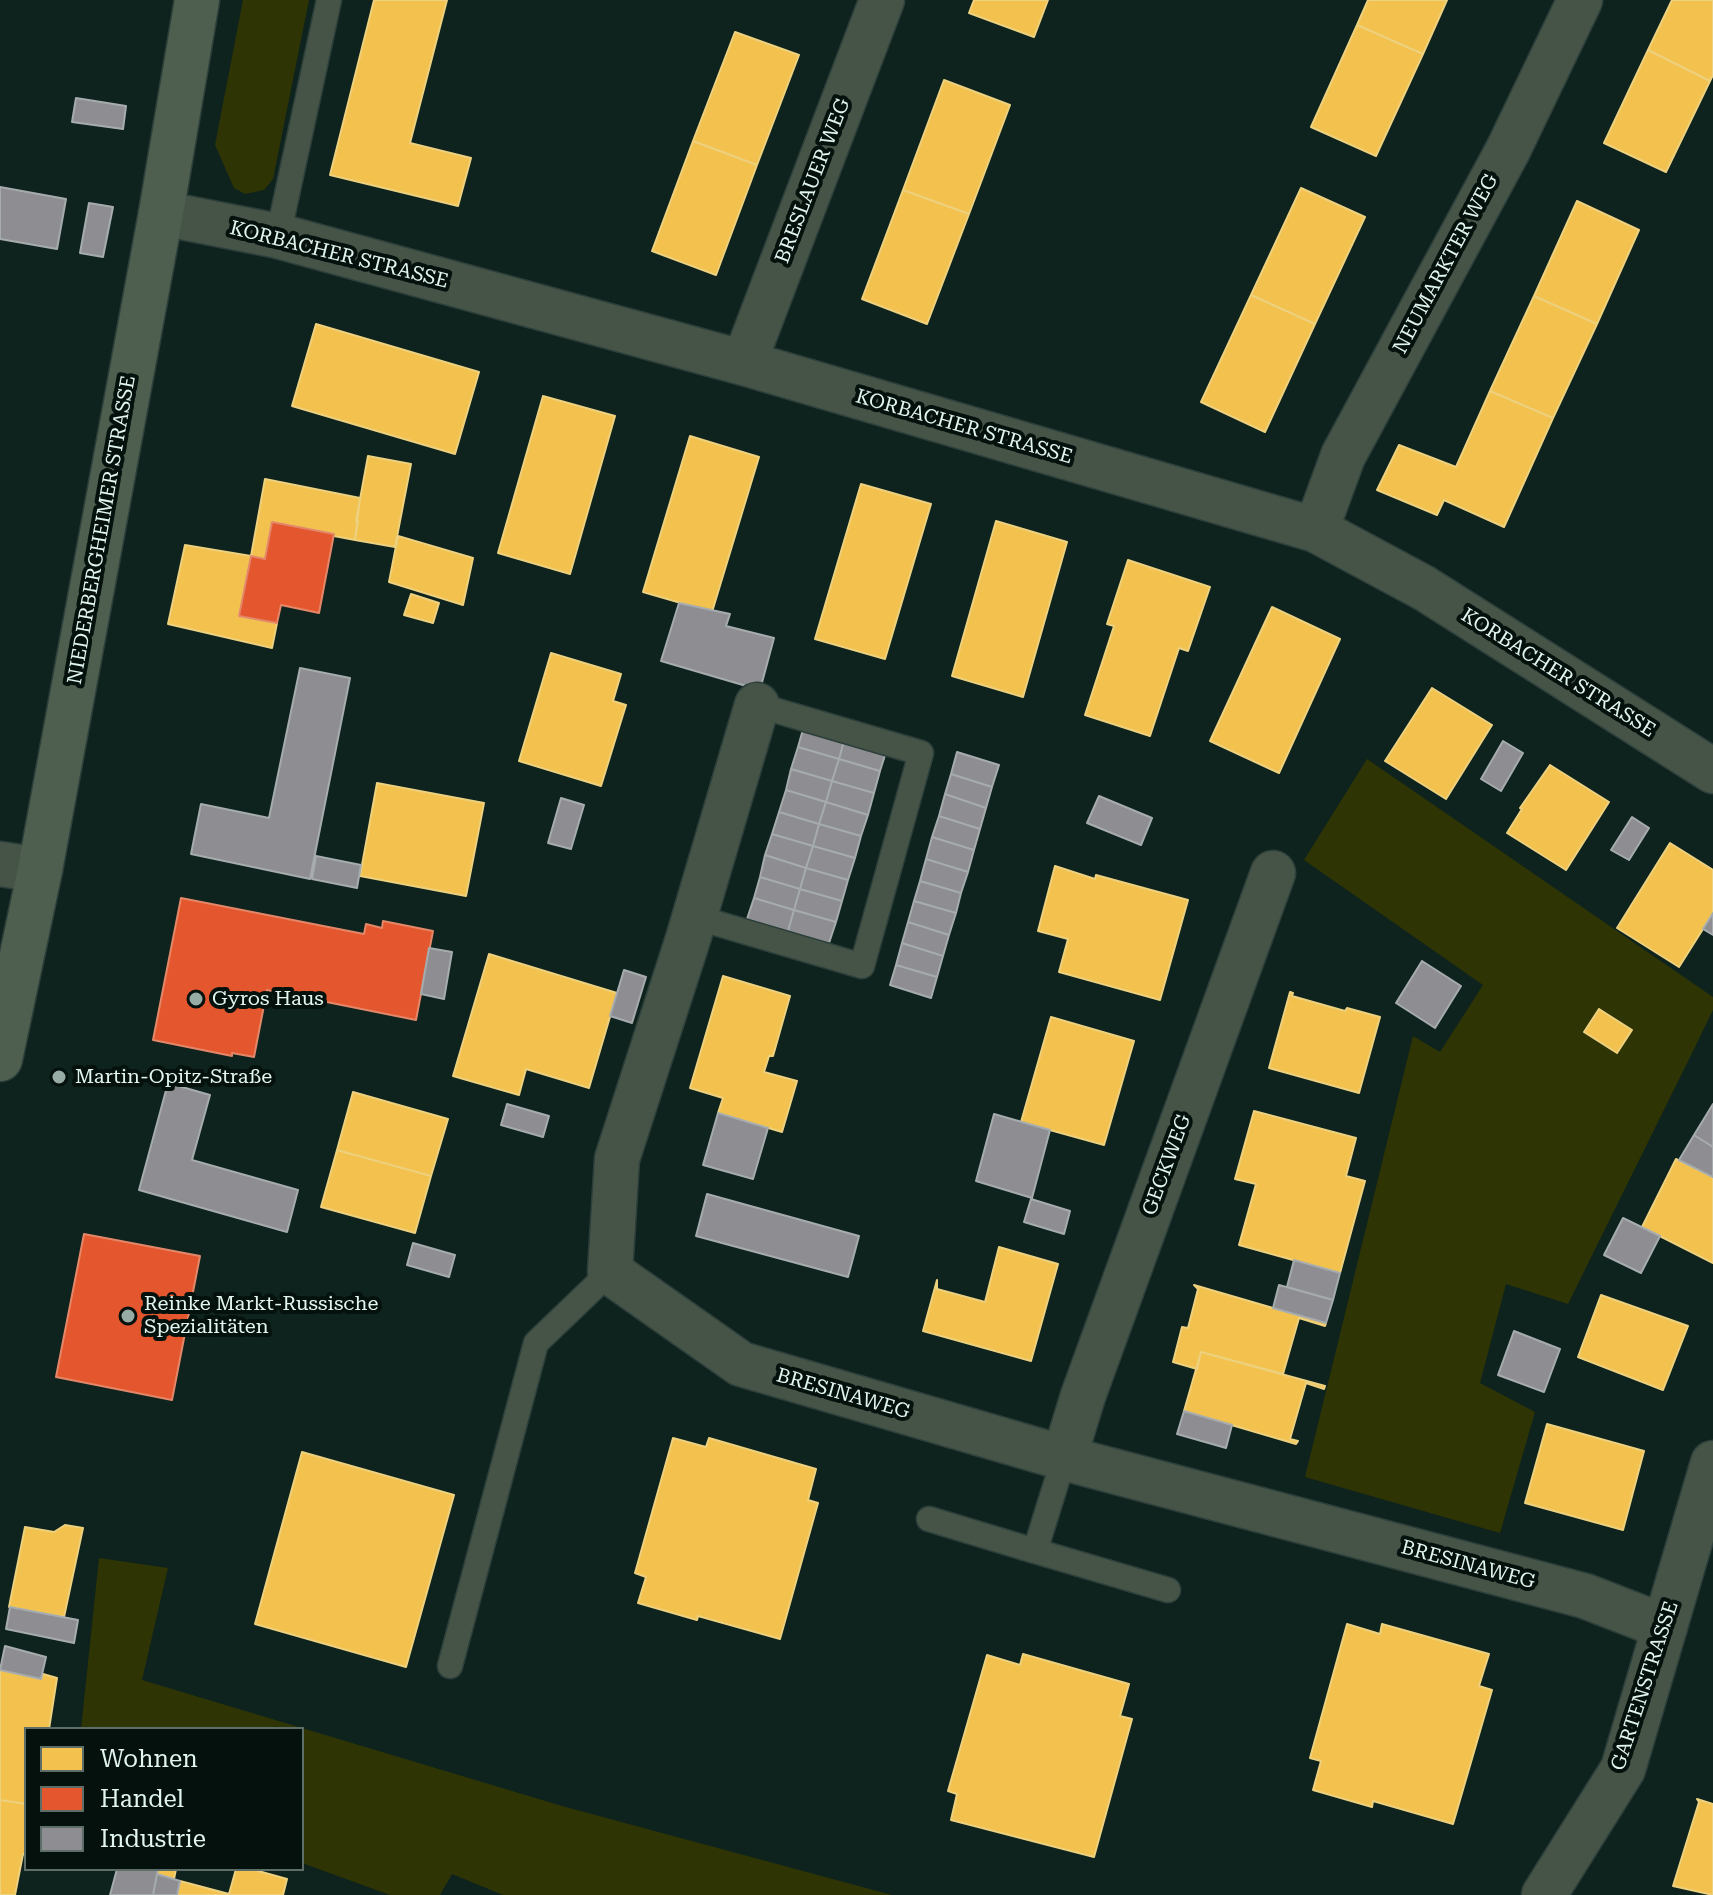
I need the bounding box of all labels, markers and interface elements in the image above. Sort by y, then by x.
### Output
street label: BRESLAUER WEG [771,95,855,267]
street label: NEUMARKTER WEG [1389,170,1503,358]
street label: KORBACHER STRASSE [227,216,451,294]
street label: NIEDERBERGHEIMER STRASSE [63,374,141,686]
street label: KORBACHER STRASSE [853,385,1075,469]
street label: KORBACHER STRASSE [1456,603,1660,743]
place label: Gyros Haus [212,987,324,1011]
marker: Gyros Haus [187,990,205,1008]
place label: Martin-Opitz-Straße [75,1065,272,1089]
marker: Martin-Opitz-Straße [50,1068,68,1086]
street label: GECKWEG [1138,1111,1196,1219]
place label: Reinke Markt-Russische Spezialitäten [144,1292,378,1339]
marker: Reinke Markt-Russische Spezialitäten [119,1307,137,1325]
street label: BRESINAWEG [774,1364,912,1424]
street label: BRESINAWEG [1398,1536,1538,1594]
street label: GARTENSTRASSE [1606,1598,1684,1774]
legend [24,1727,304,1871]
text: Wohnen [100,1745,198,1773]
text: Handel [100,1785,184,1813]
text: Industrie [100,1825,206,1853]

